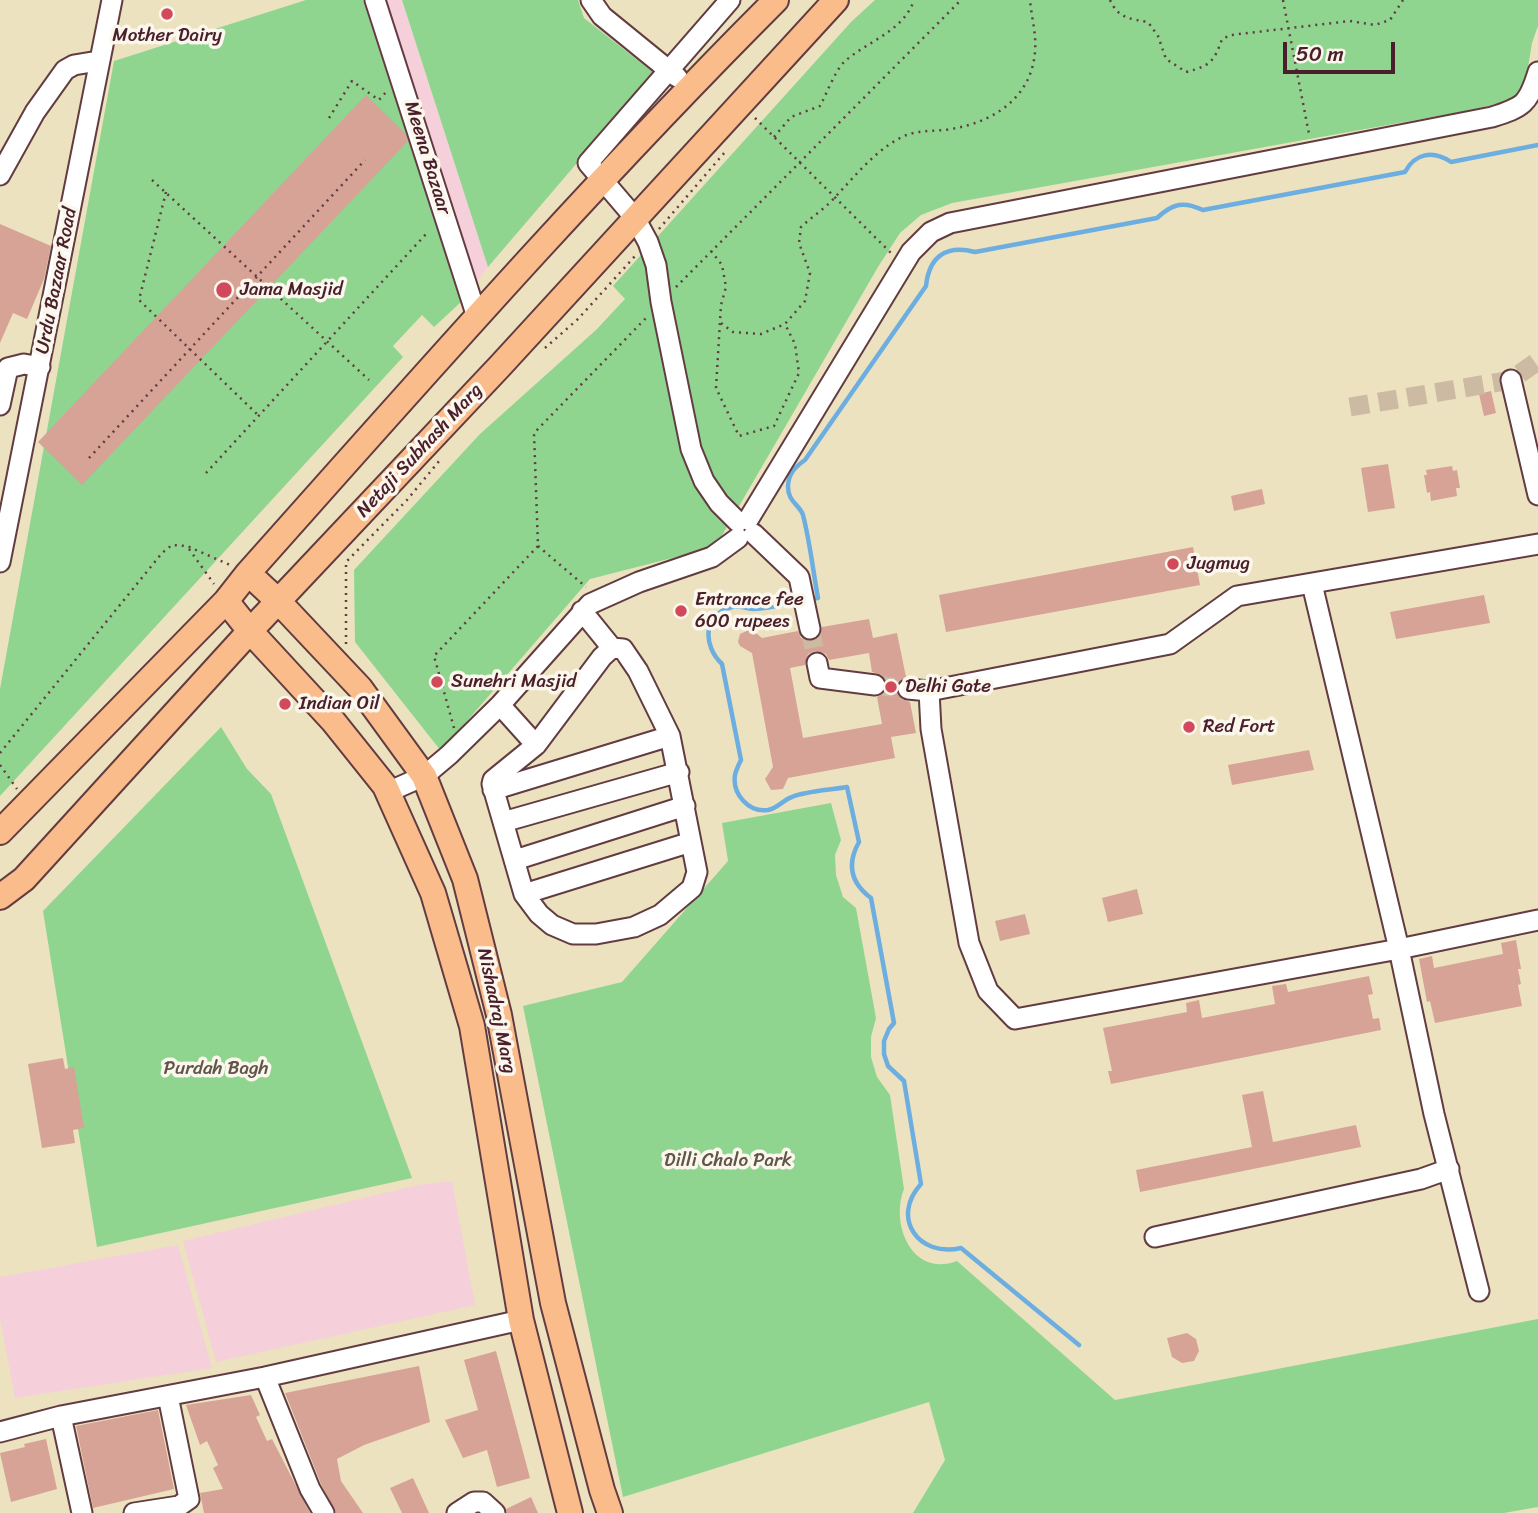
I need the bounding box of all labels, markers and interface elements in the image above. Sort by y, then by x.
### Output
marker: Mother Dairy [159,6,175,22]
place label: Mother Dairy [112,25,222,47]
scale bar [1286,28,1398,72]
text: 50 m [1296,35,1344,73]
street label: Meena Bazaar [399,99,455,217]
street label: Urdu Bazaar Road [32,206,82,356]
place label: Jama Masjid [240,279,343,301]
marker: Jama Masjid [214,280,234,300]
street label: Netaji Subhash Marg [352,379,488,523]
place label: Jugmug [1187,553,1250,575]
marker: Jugmug [1165,556,1181,572]
place label: Entrance fee 600 rupees [695,589,804,633]
marker: Entrance fee 600 rupees [673,603,689,619]
place label: Sunehri Masjid [451,671,576,693]
marker: Sunehri Masjid [429,674,445,690]
place label: Delhi Gate [905,676,991,698]
marker: Delhi Gate [883,679,899,695]
place label: Indian Oil [299,693,380,715]
marker: Indian Oil [277,696,293,712]
place label: Red Fort [1203,716,1275,738]
marker: Red Fort [1181,719,1197,735]
street label: Nishadraj Marg [472,946,520,1076]
park label: Purdah Bagh [163,1058,269,1080]
park label: Dilli Chalo Park [664,1150,792,1172]

